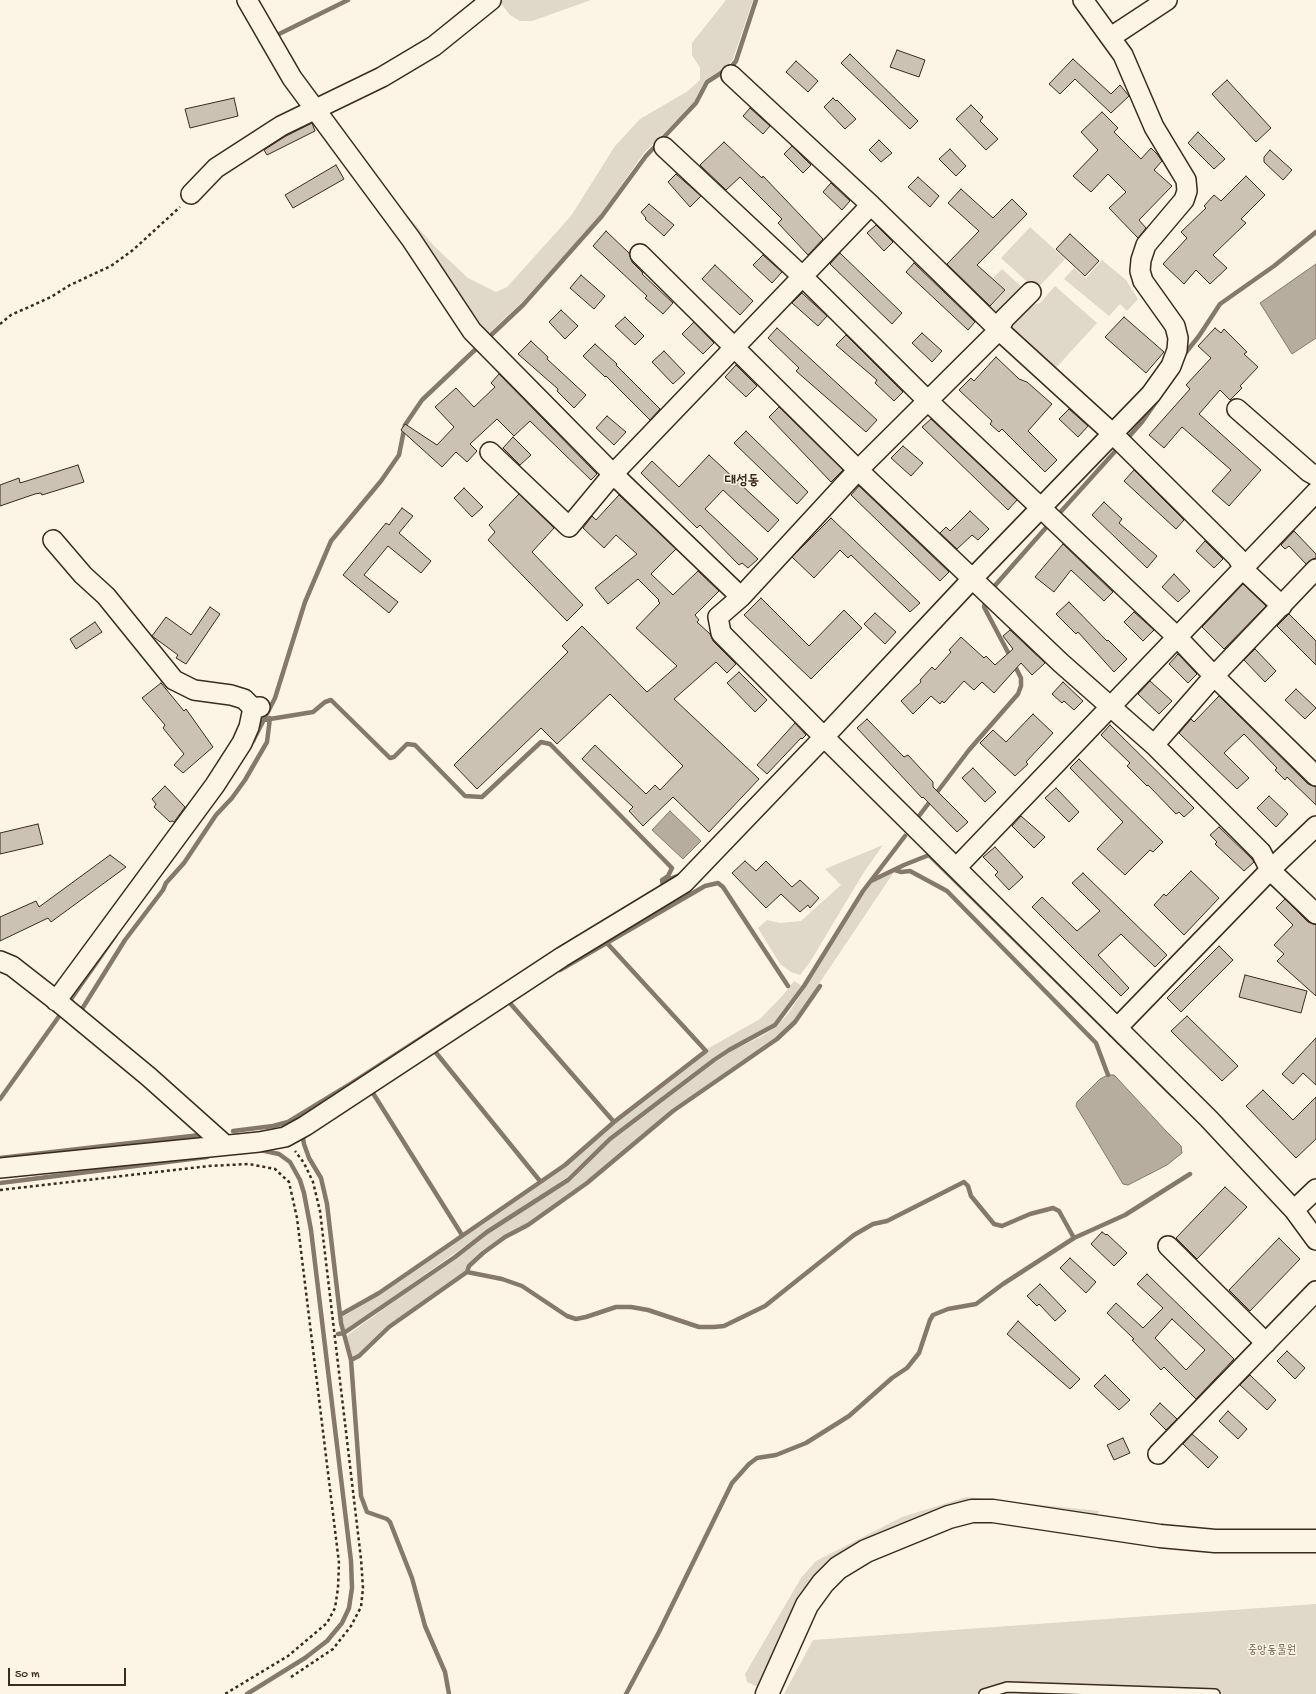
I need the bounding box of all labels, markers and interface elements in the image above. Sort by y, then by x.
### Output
district label: 대성동 [725,474,759,490]
park label: 중앙동물원 [1248,1644,1296,1658]
scale bar [10,1660,128,1686]
text: 50 m [15,1668,40,1682]

